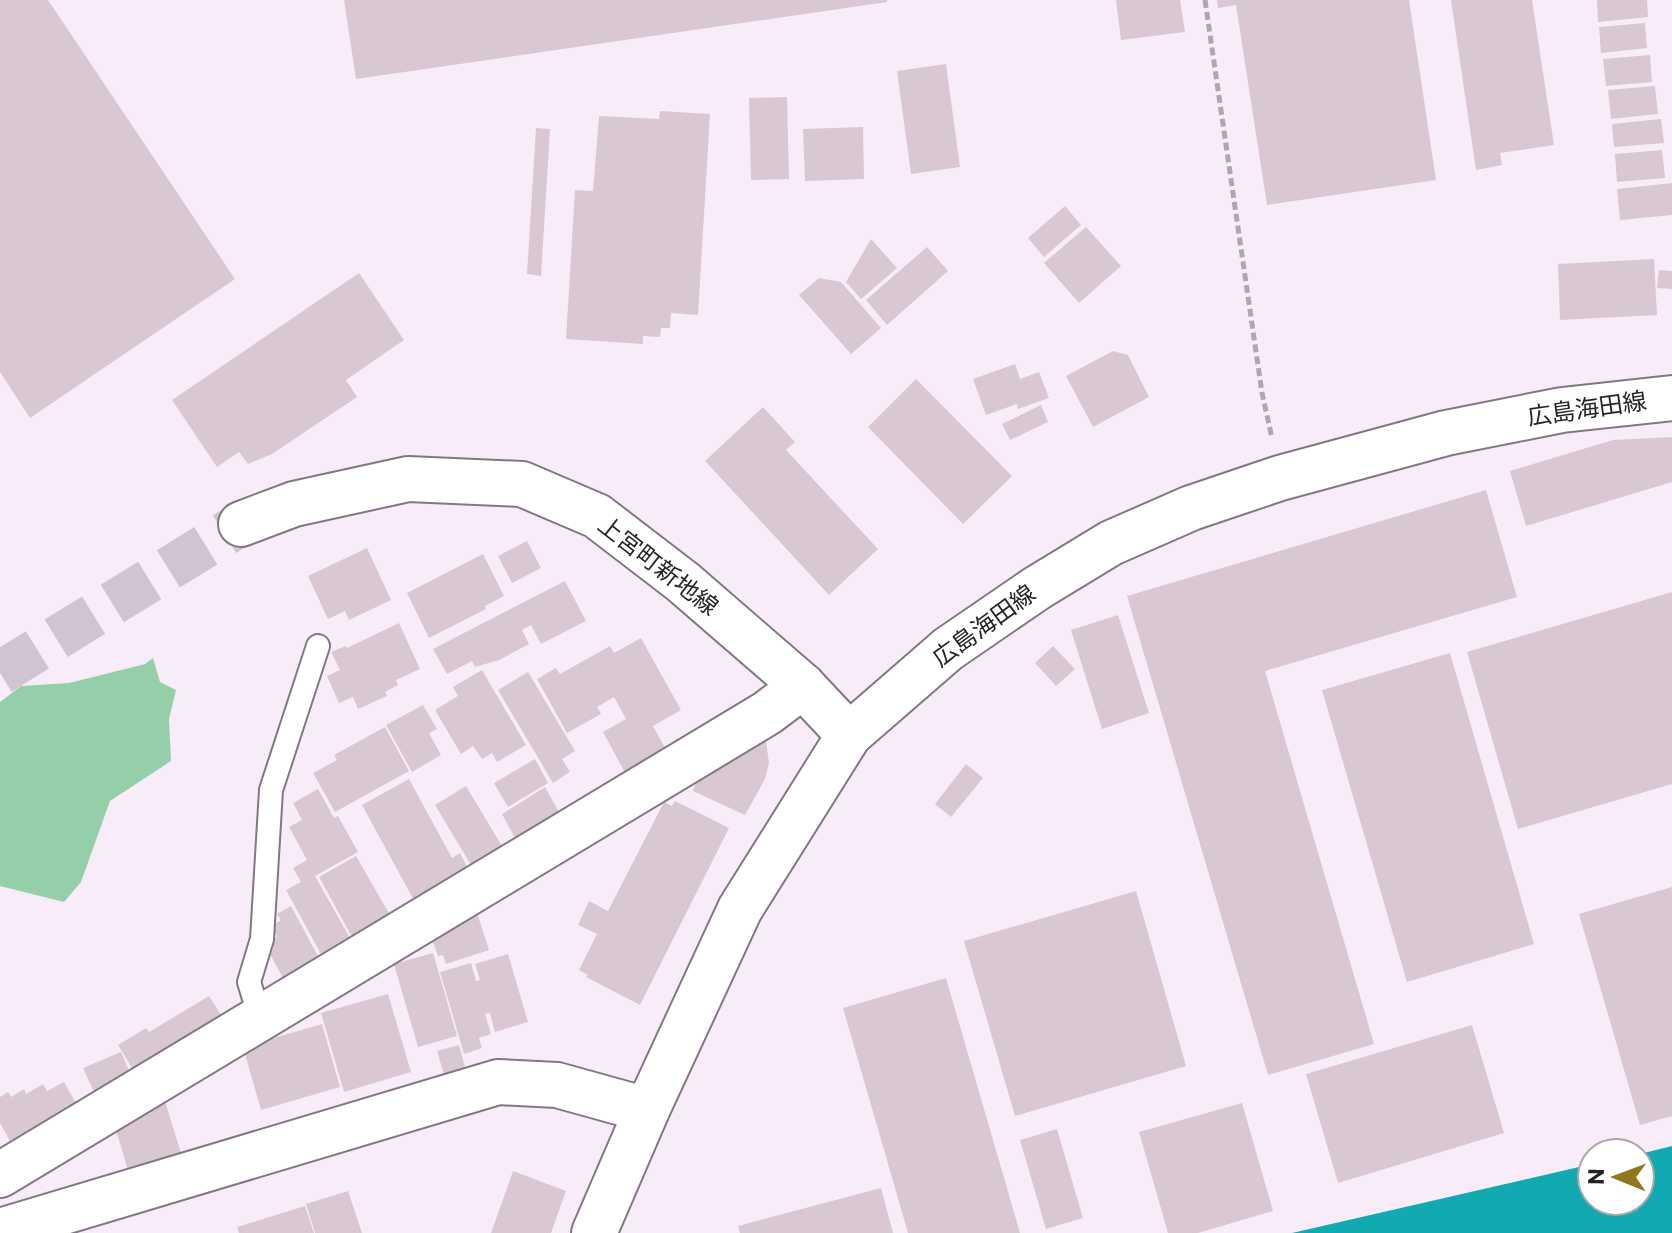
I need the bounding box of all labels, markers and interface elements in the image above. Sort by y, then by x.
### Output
street label: 広島海田線 [1525,385,1648,430]
street label: 上宮町新地線 [593,509,725,621]
street label: 広島海田線 [926,578,1040,672]
north arrow [1576,1137,1656,1217]
text: N [1582,1168,1609,1185]

